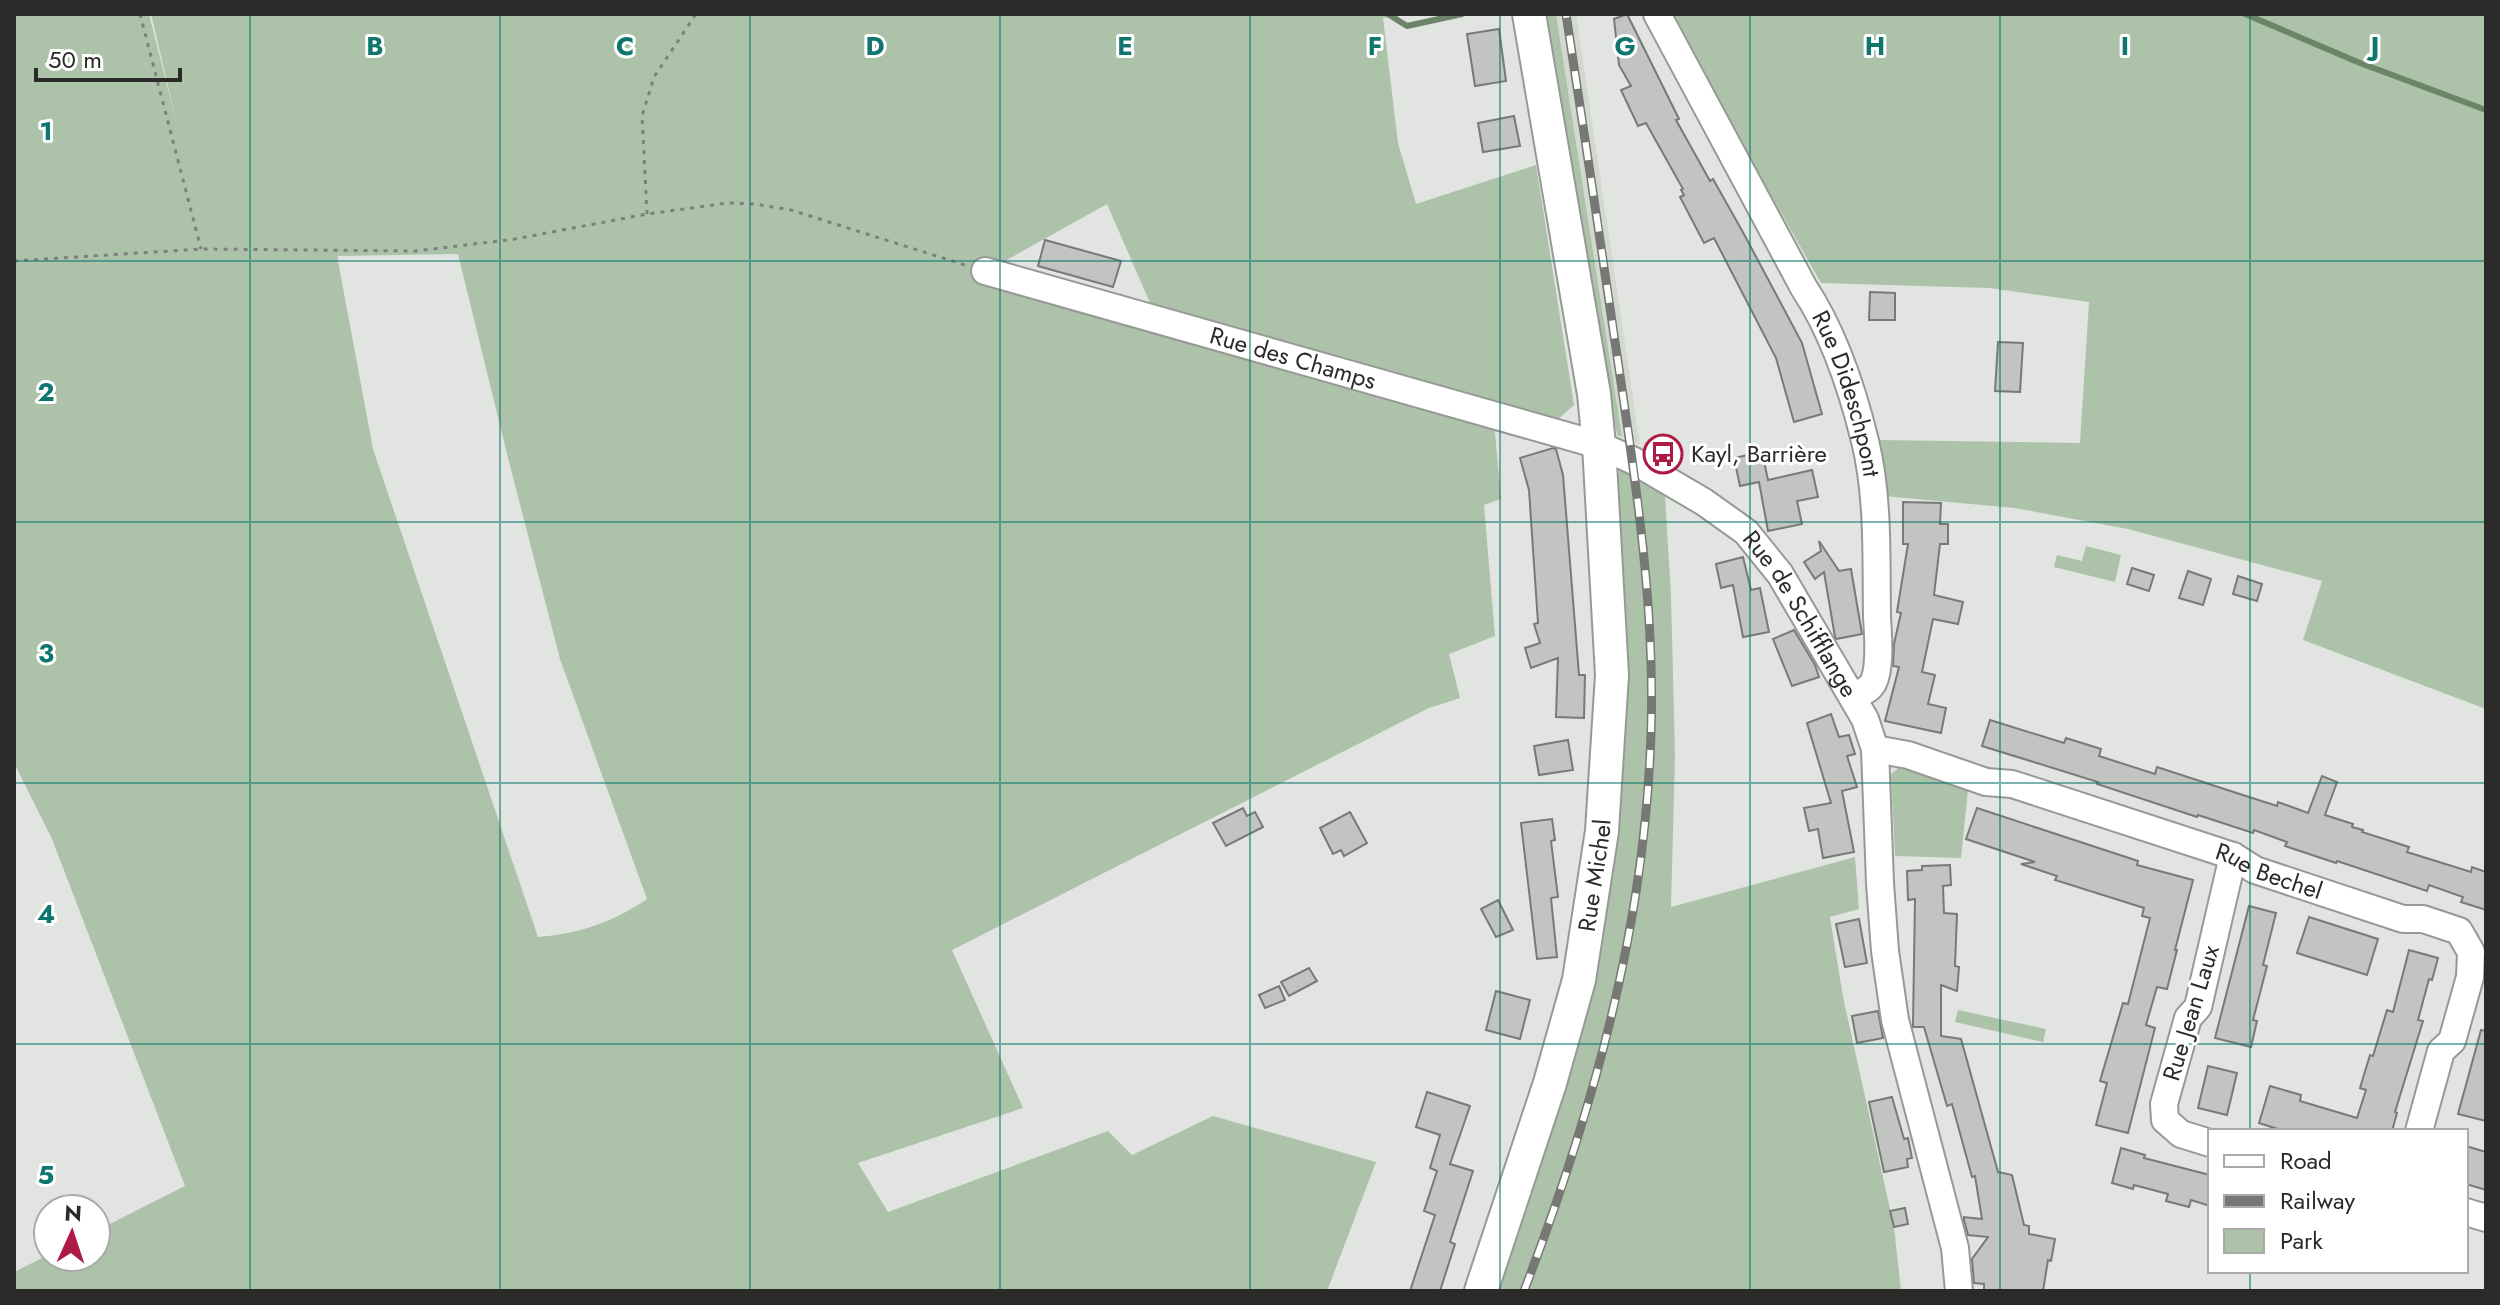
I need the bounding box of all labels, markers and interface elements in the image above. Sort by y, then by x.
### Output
text: B [366,27,384,65]
text: C [616,27,634,65]
text: D [865,27,885,65]
text: E [1117,27,1133,65]
text: F [1368,27,1382,65]
text: G [1614,27,1636,65]
text: H [1865,27,1885,65]
text: I [2121,27,2129,65]
text: J [2366,27,2379,65]
scale bar [36,32,180,82]
text: 50 m [48,42,102,77]
text: 1 [39,112,53,150]
street label: Rue Dideschpont [1804,304,1890,479]
street label: Rue des Champs [1206,318,1380,398]
text: 2 [37,373,55,411]
bus stop icon: Kayl, Barrière [1642,433,1684,475]
place label: Kayl, Barrière [1691,436,1827,471]
street label: Rue de Schifflange [1734,523,1867,704]
text: 3 [38,634,54,672]
street label: Rue Michel [1569,818,1620,934]
street label: Rue Bechel [2211,834,2327,908]
text: 4 [37,895,55,933]
street label: Rue Jean Laux [2153,940,2228,1085]
legend [2208,1129,2468,1273]
text: Road [2280,1143,2332,1178]
text: 5 [38,1156,54,1194]
text: Railway [2280,1183,2355,1218]
north arrow [32,1193,112,1273]
text: N [63,1197,83,1229]
text: Park [2280,1223,2323,1258]

